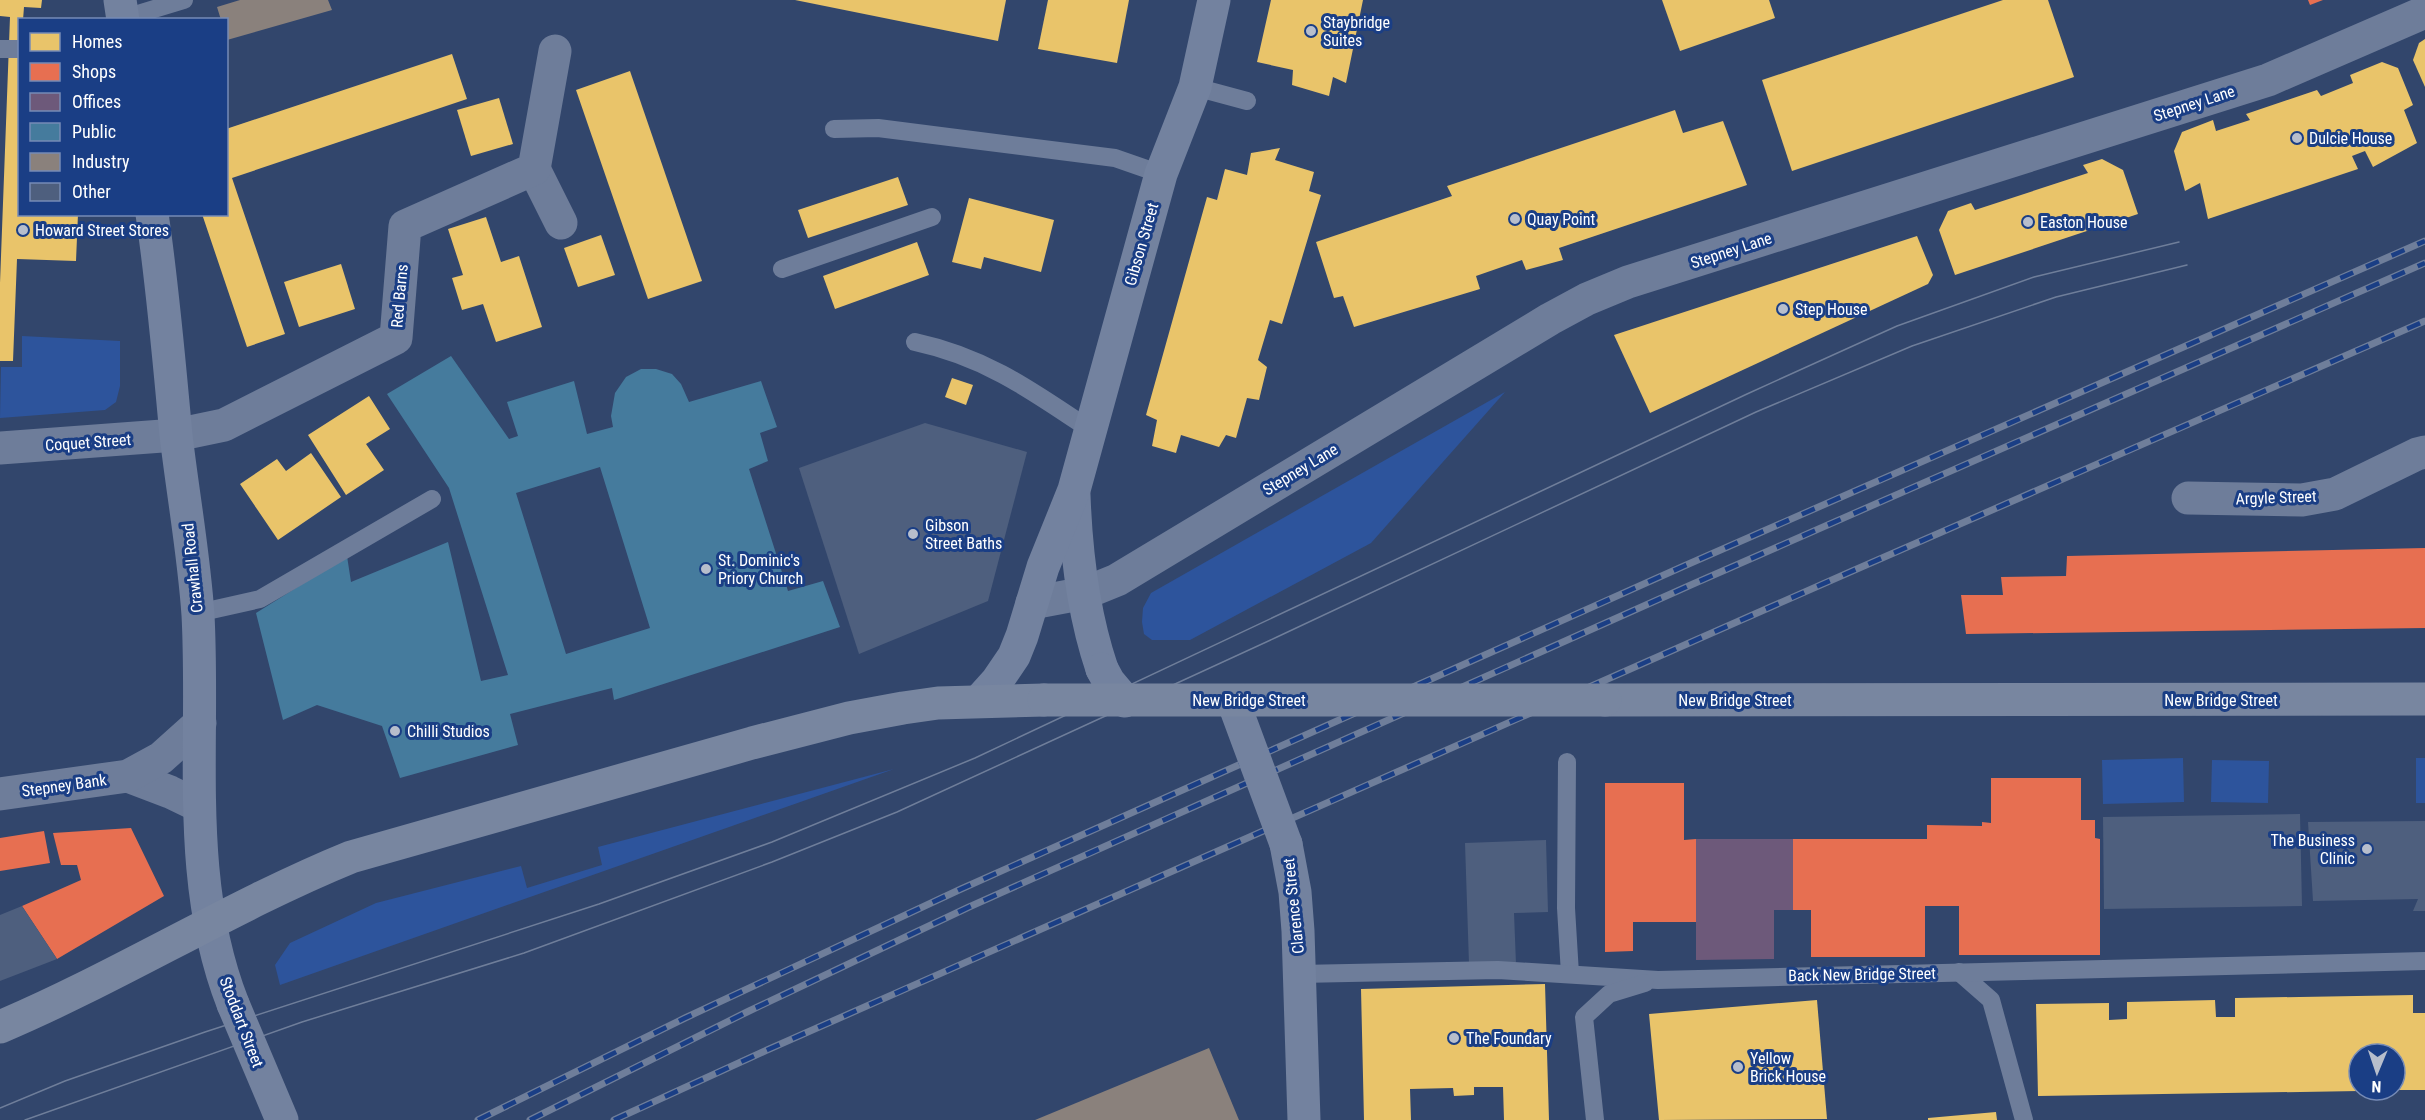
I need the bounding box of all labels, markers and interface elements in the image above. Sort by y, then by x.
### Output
place label: Staybridge Suites [1323,13,1390,50]
legend [18,18,228,216]
marker: Staybridge Suites [1304,24,1318,38]
text: Homes [72,31,122,52]
text: Shops [72,61,116,82]
street label: Stepney Lane [2151,81,2237,126]
text: Offices [72,91,121,112]
text: Public [72,121,116,142]
place label: Dulcie House [2309,129,2392,148]
marker: Dulcie House [2290,131,2304,145]
text: Industry [72,151,130,172]
text: Other [72,181,111,202]
street label: Gibson Street [1121,200,1162,288]
place label: Quay Point [1527,210,1595,229]
marker: Quay Point [1508,212,1522,226]
place label: Easton House [2040,213,2127,232]
marker: Easton House [2021,215,2035,229]
place label: Howard Street Stores [35,221,169,240]
marker: Howard Street Stores [16,223,30,237]
street label: Stepney Lane [1688,228,1774,273]
street label: Red Barns [387,263,412,329]
place label: Step House [1795,300,1868,319]
marker: Step House [1776,302,1790,316]
street label: Coquet Street [44,430,132,455]
street label: Stepney Lane [1259,440,1341,499]
street label: Argyle Street [2235,487,2317,508]
place label: Gibson Street Baths [925,516,1002,553]
street label: Crawhall Road [178,522,207,614]
marker: Gibson Street Baths [906,527,920,541]
place label: St. Dominic's Priory Church [718,551,803,588]
marker: St. Dominic's Priory Church [699,562,713,576]
street label: New Bridge Street [1192,691,1306,710]
street label: New Bridge Street [1678,691,1792,710]
street label: New Bridge Street [2164,691,2278,710]
place label: Chilli Studios [407,722,490,741]
marker: Chilli Studios [388,724,402,738]
street label: Stepney Bank [21,770,108,801]
place label: The Business Clinic [2270,831,2355,868]
marker: The Business Clinic [2360,842,2374,856]
street label: Clarence Street [1279,857,1308,955]
street label: Back New Bridge Street [1788,964,1936,985]
street label: Stoddart Street [216,974,268,1070]
place label: The Foundary [1466,1029,1552,1048]
marker: The Foundary [1447,1031,1461,1045]
north arrow [2347,1042,2407,1102]
place label: Yellow Brick House [1750,1049,1826,1086]
marker: Yellow Brick House [1731,1060,1745,1074]
text: N [2371,1077,2382,1096]

